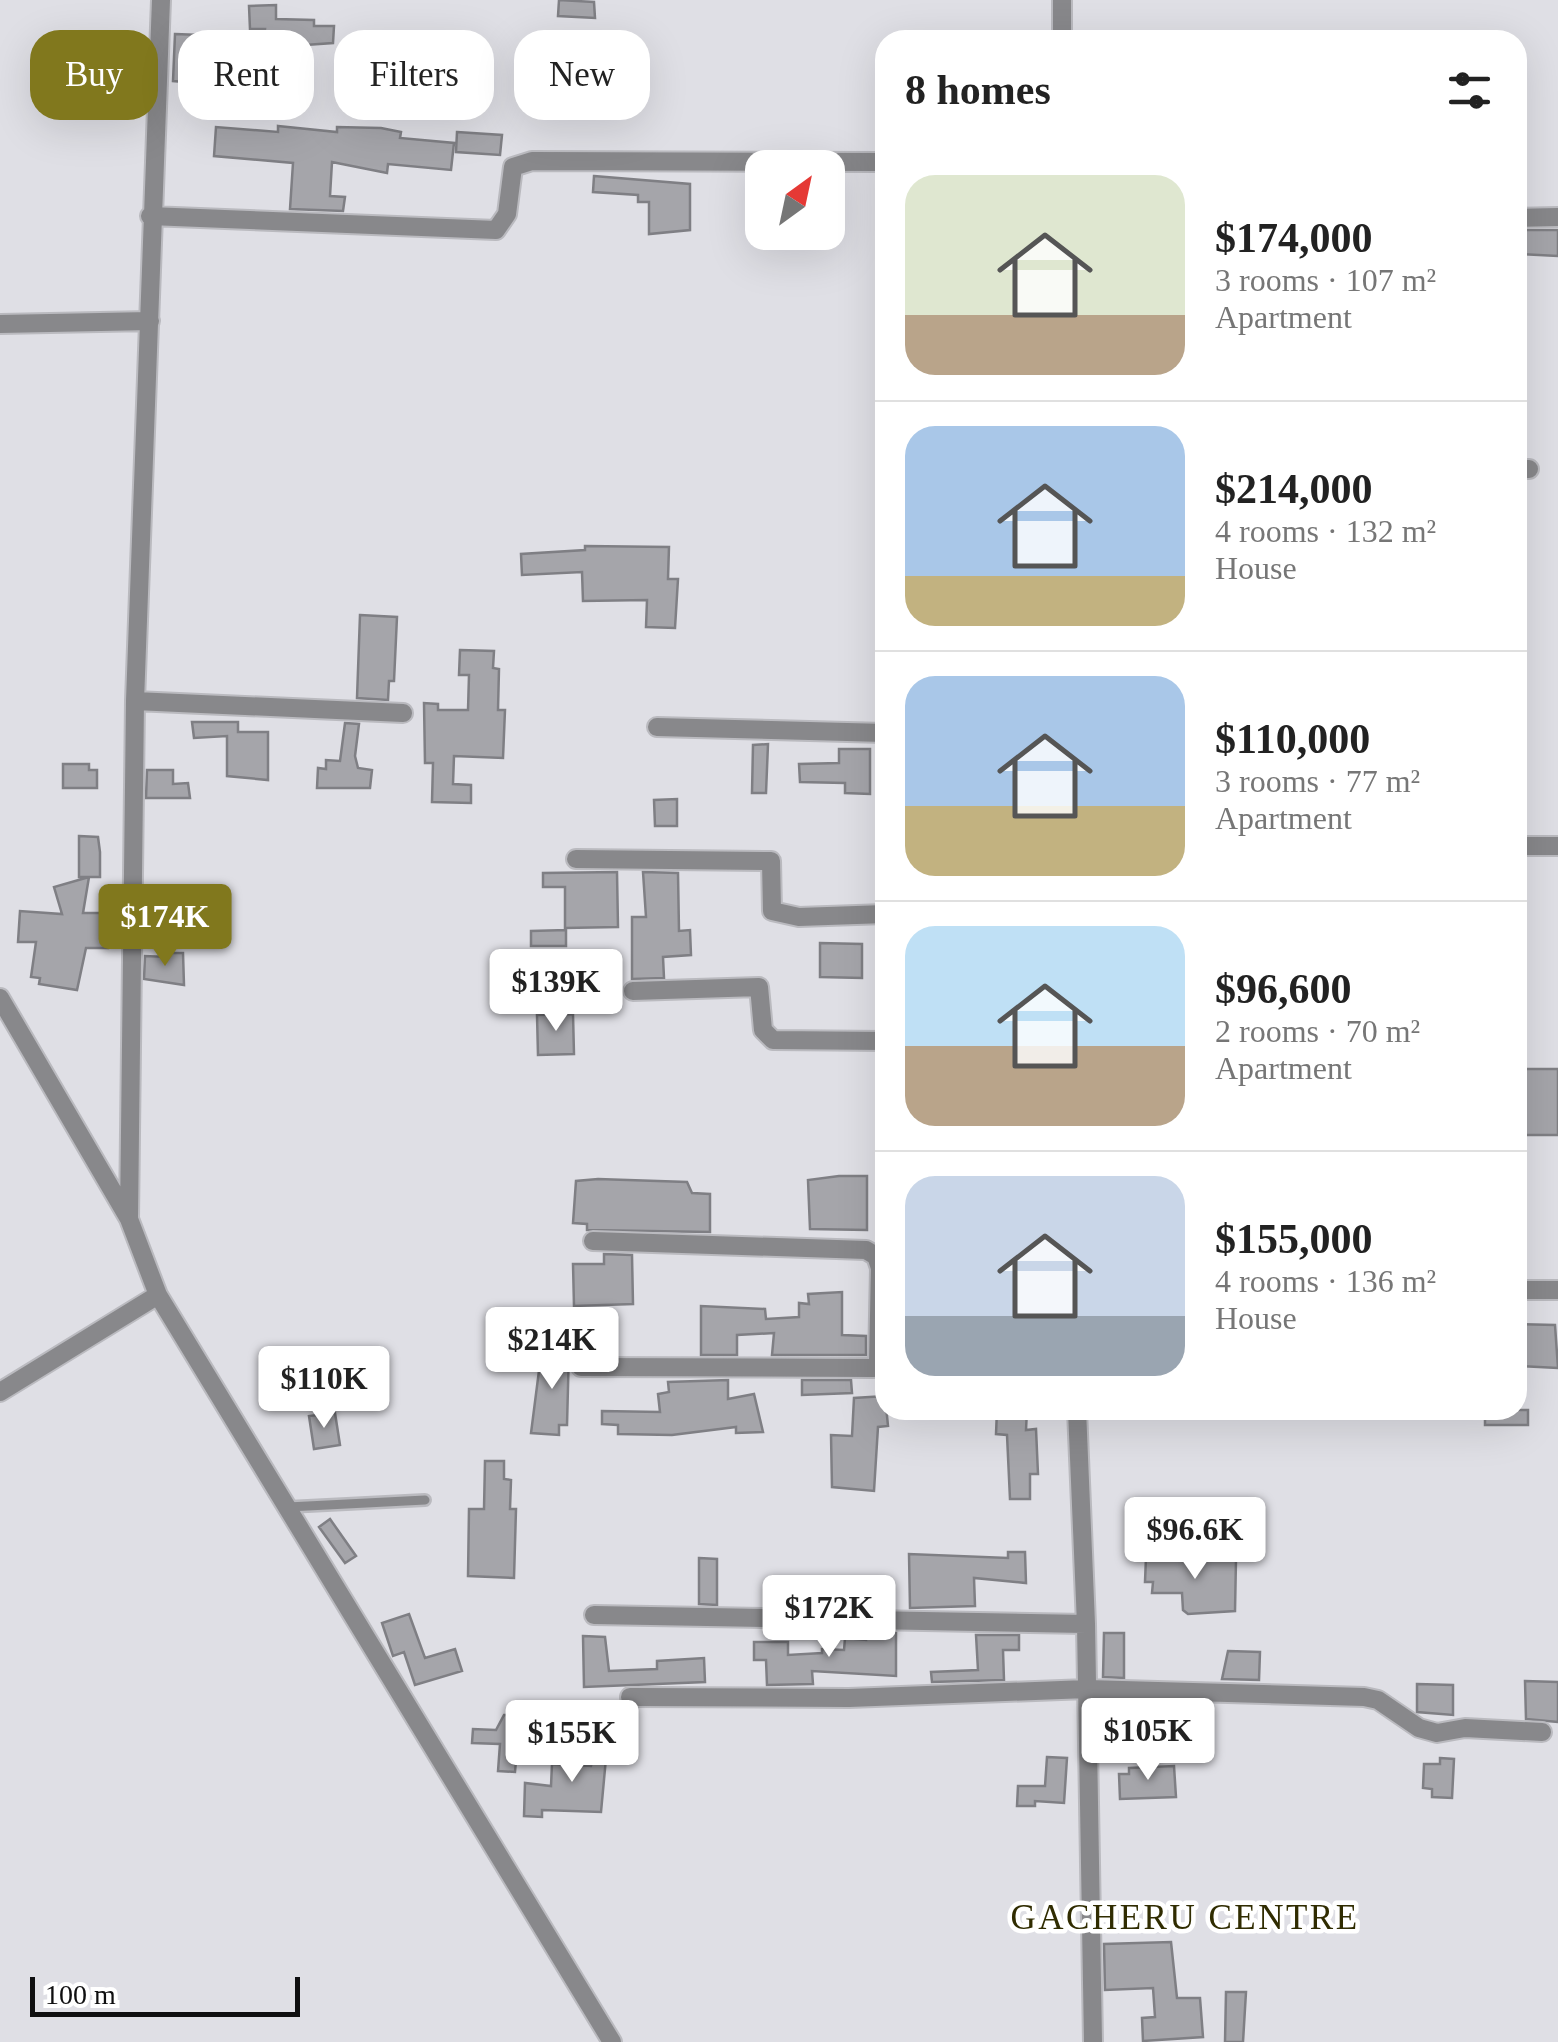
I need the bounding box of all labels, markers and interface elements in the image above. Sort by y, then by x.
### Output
chip: Buy [30,30,158,120]
chip: Rent [178,30,314,120]
chip: Filters [334,30,494,120]
chip: New [514,30,650,120]
icon: filters [1442,63,1497,118]
text: 8 homes [905,67,1051,113]
north arrow [745,150,845,250]
map controls [745,150,845,250]
icon: home [985,215,1105,335]
text: $174,000 [1215,215,1373,261]
text: 3 rooms · 107 m² [1215,262,1436,298]
text: Apartment [1215,299,1352,335]
icon: home [985,466,1105,586]
text: $214,000 [1215,466,1373,512]
text: 4 rooms · 132 m² [1215,513,1436,549]
text: House [1215,550,1297,586]
icon: home [985,716,1105,836]
text: $110,000 [1215,716,1370,762]
text: 3 rooms · 77 m² [1215,763,1420,799]
text: Apartment [1215,800,1352,836]
pin: $174K [95,884,235,969]
text: $174K [121,898,209,934]
pin: $139K [486,949,626,1034]
text: $139K [512,963,600,999]
icon: home [985,966,1105,1086]
text: $96,600 [1215,966,1352,1012]
text: 2 rooms · 70 m² [1215,1013,1420,1049]
text: Apartment [1215,1050,1352,1086]
icon: home [985,1216,1105,1336]
text: $155,000 [1215,1216,1373,1262]
text: 4 rooms · 136 m² [1215,1263,1436,1299]
text: House [1215,1300,1297,1336]
pin: $214K [482,1307,622,1392]
text: $214K [508,1321,596,1357]
pin: $110K [254,1346,394,1431]
text: $110K [280,1360,368,1396]
pin: $96.6K [1114,1497,1276,1582]
text: $96.6K [1147,1511,1243,1547]
pin: $172K [759,1575,899,1660]
text: $172K [785,1589,873,1625]
pin: $105K [1078,1698,1218,1783]
pin: $155K [502,1700,642,1785]
text: $105K [1104,1712,1192,1748]
text: $155K [528,1714,616,1750]
district label: GACHERU CENTRE [1010,1898,1360,1937]
scale bar [30,1972,300,2016]
text: 100 m [45,1979,116,2010]

